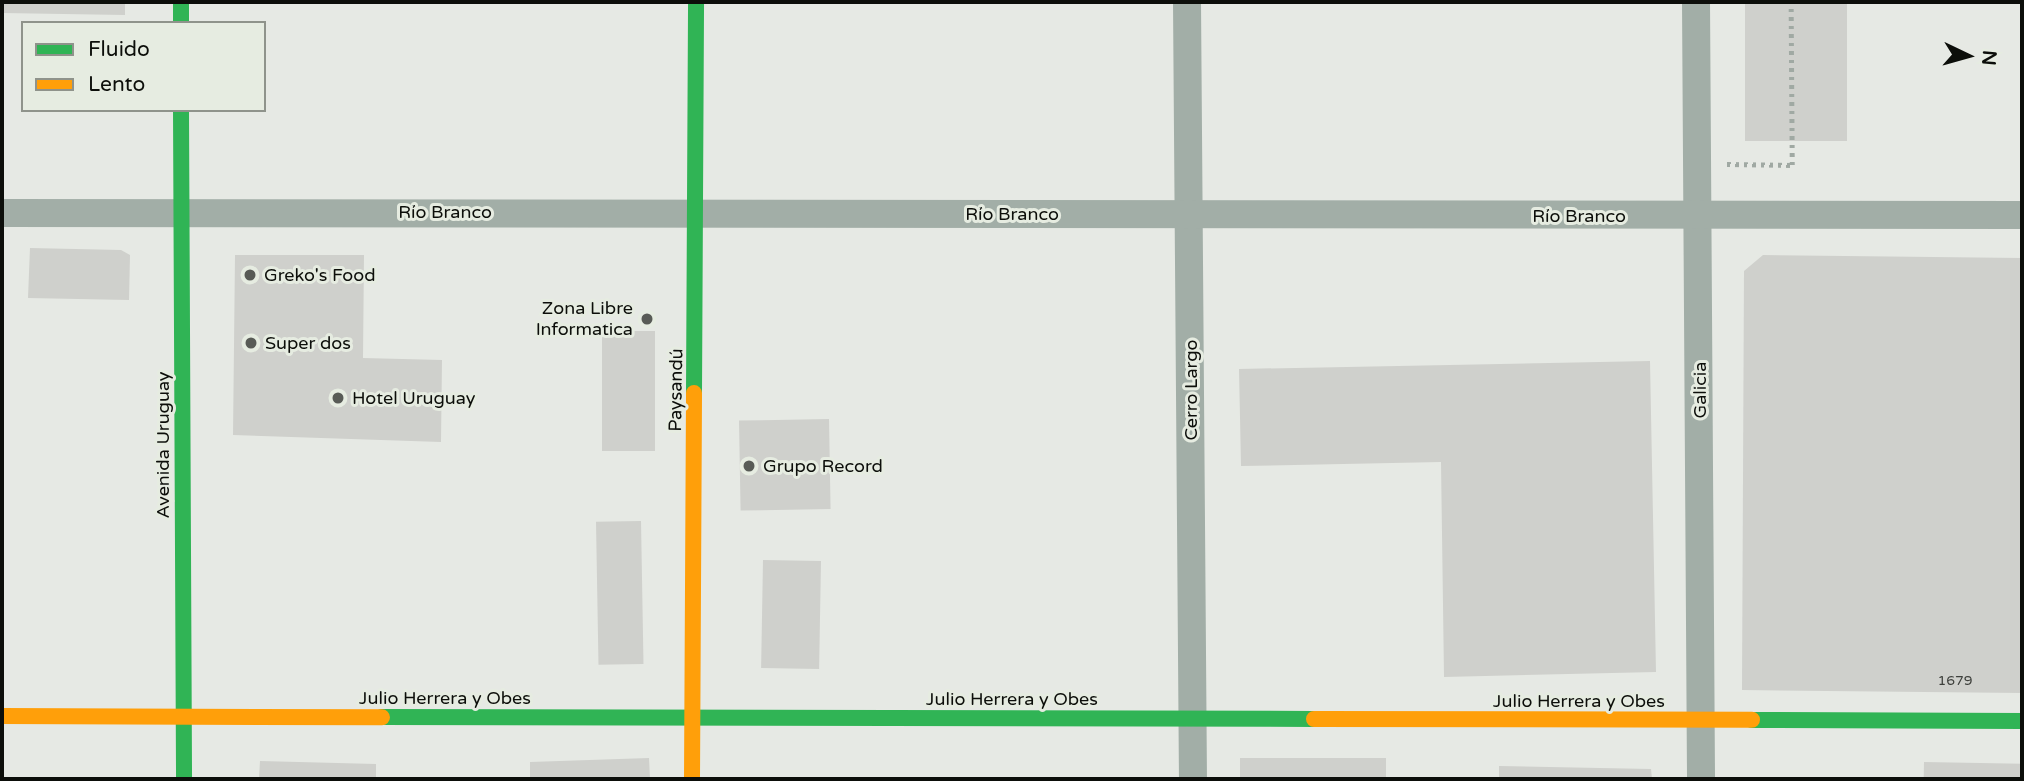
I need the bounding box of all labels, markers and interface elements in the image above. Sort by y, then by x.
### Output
legend [21,21,266,112]
north arrow [1933,21,2003,91]
text: Fluido [88,37,150,62]
text: N [1977,49,2001,66]
text: Lento [88,72,145,97]
street label: Río Branco [398,201,492,223]
street label: Río Branco [965,203,1059,225]
street label: Río Branco [1532,205,1626,227]
place label: Greko's Food [264,264,376,286]
marker: Greko's Food [242,267,258,283]
place label: Zona Libre Informatica [536,298,633,340]
marker: Zona Libre Informatica [639,311,655,327]
place label: Super dos [265,332,351,354]
marker: Super dos [243,335,259,351]
street label: Cerro Largo [1180,340,1202,440]
street label: Paysandú [664,348,688,432]
street label: Galicia [1689,362,1711,418]
street label: Avenida Uruguay [152,371,174,519]
place label: Hotel Uruguay [352,387,475,409]
marker: Hotel Uruguay [330,390,346,406]
place label: Grupo Record [763,455,883,477]
marker: Grupo Record [741,458,757,474]
house number: 1679 [1937,673,1973,689]
street label: Julio Herrera y Obes [359,687,531,709]
street label: Julio Herrera y Obes [926,688,1098,710]
street label: Julio Herrera y Obes [1493,690,1665,712]

